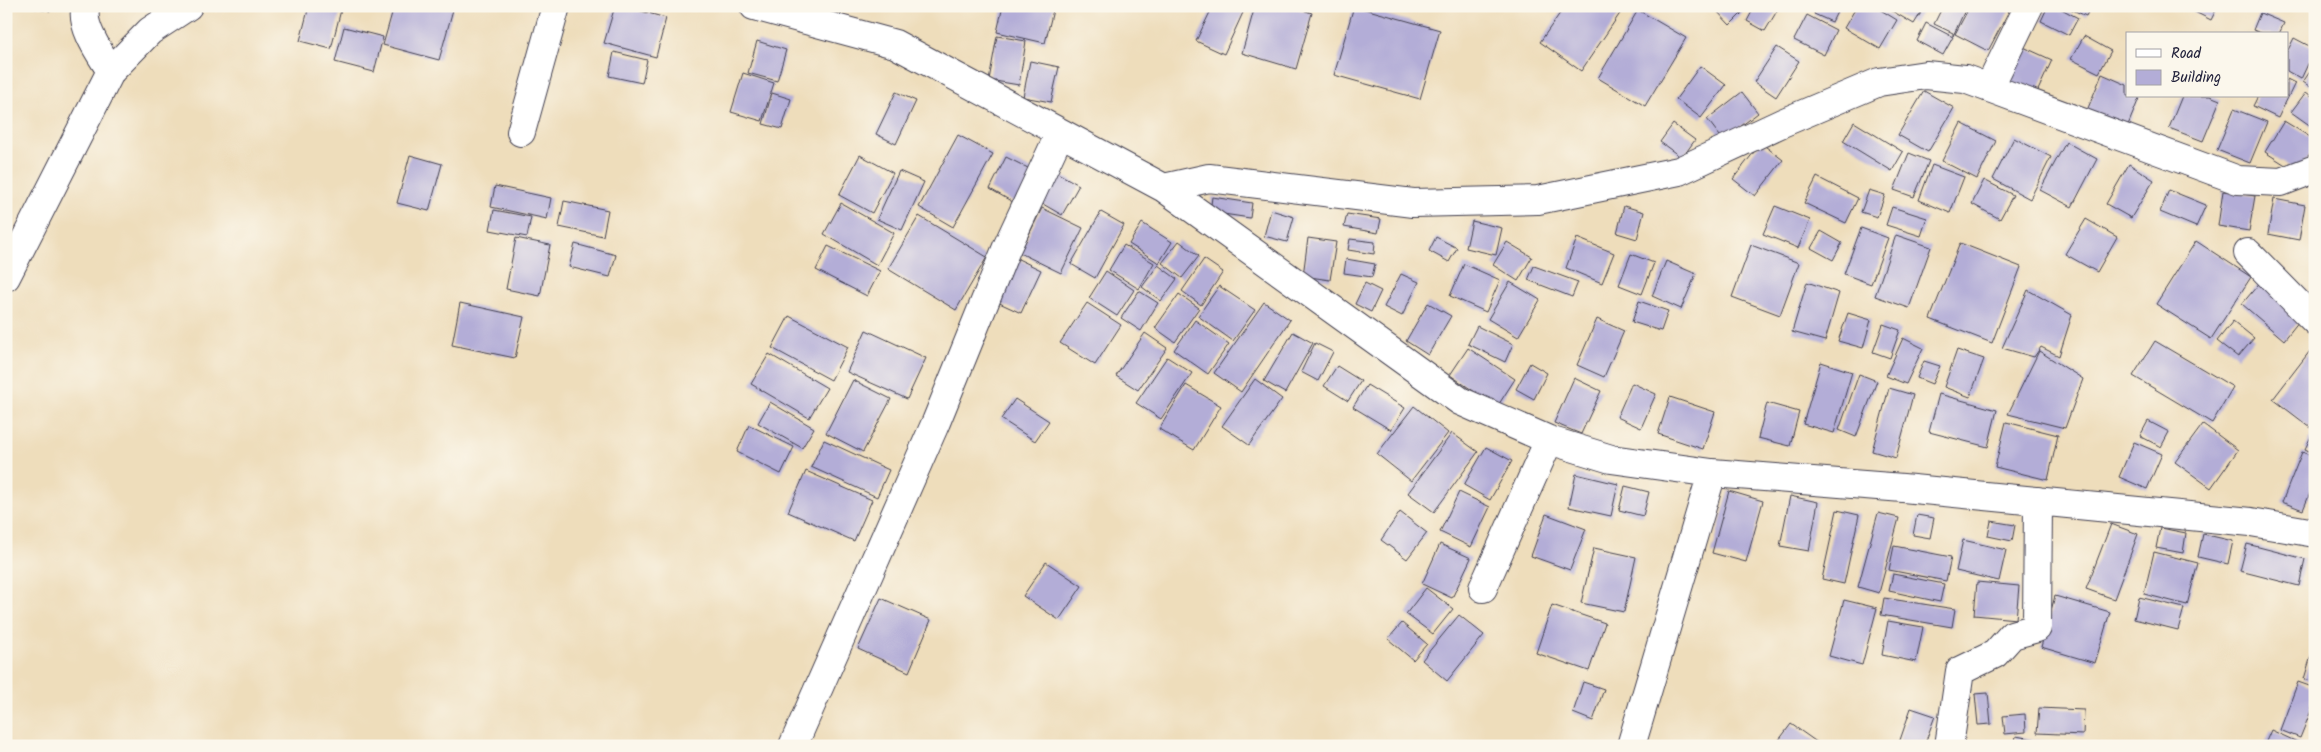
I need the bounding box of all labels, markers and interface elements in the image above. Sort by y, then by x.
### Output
legend [2126,32,2288,98]
text: Road [2171,42,2202,66]
text: Building [2171,66,2221,90]

